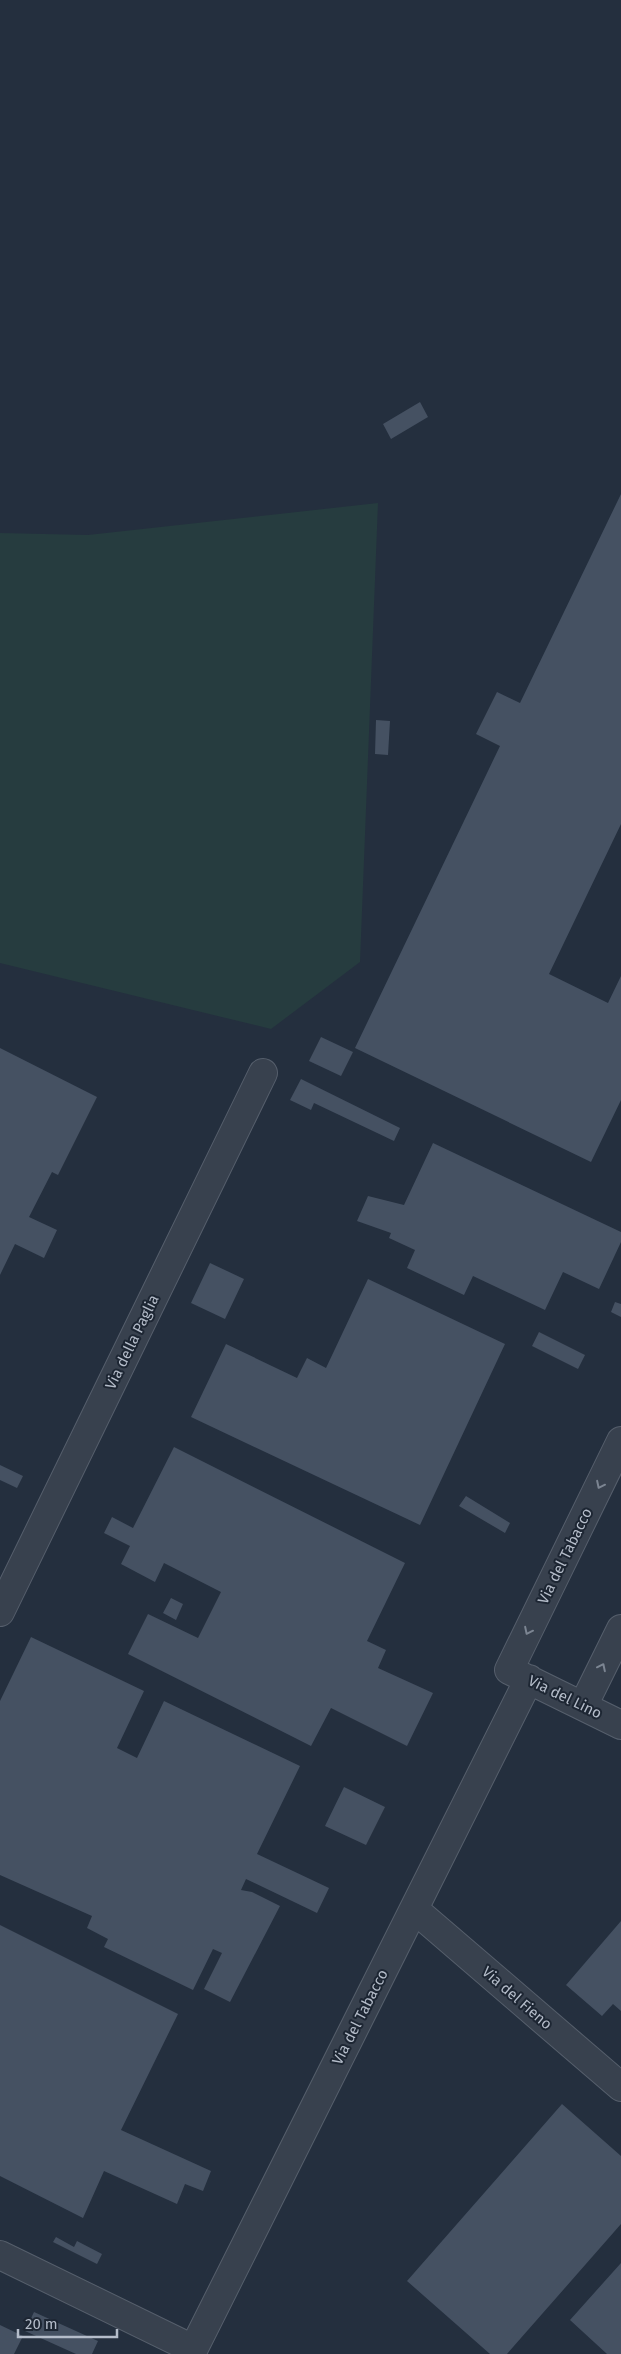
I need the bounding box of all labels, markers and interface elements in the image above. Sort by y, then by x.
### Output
street label: Via della Paglia [101,1292,163,1392]
one-way arrow [595,1480,606,1489]
street label: Via del Tabacco [534,1505,596,1607]
one-way arrow [524,1626,534,1635]
one-way arrow [596,1664,606,1673]
street label: Via del Lino [525,1671,605,1723]
street label: Via del Fieno [478,1963,556,2033]
street label: Via del Tabacco [328,1966,392,2068]
scale bar [18,2306,116,2338]
text: 20 m [25,2315,58,2333]

